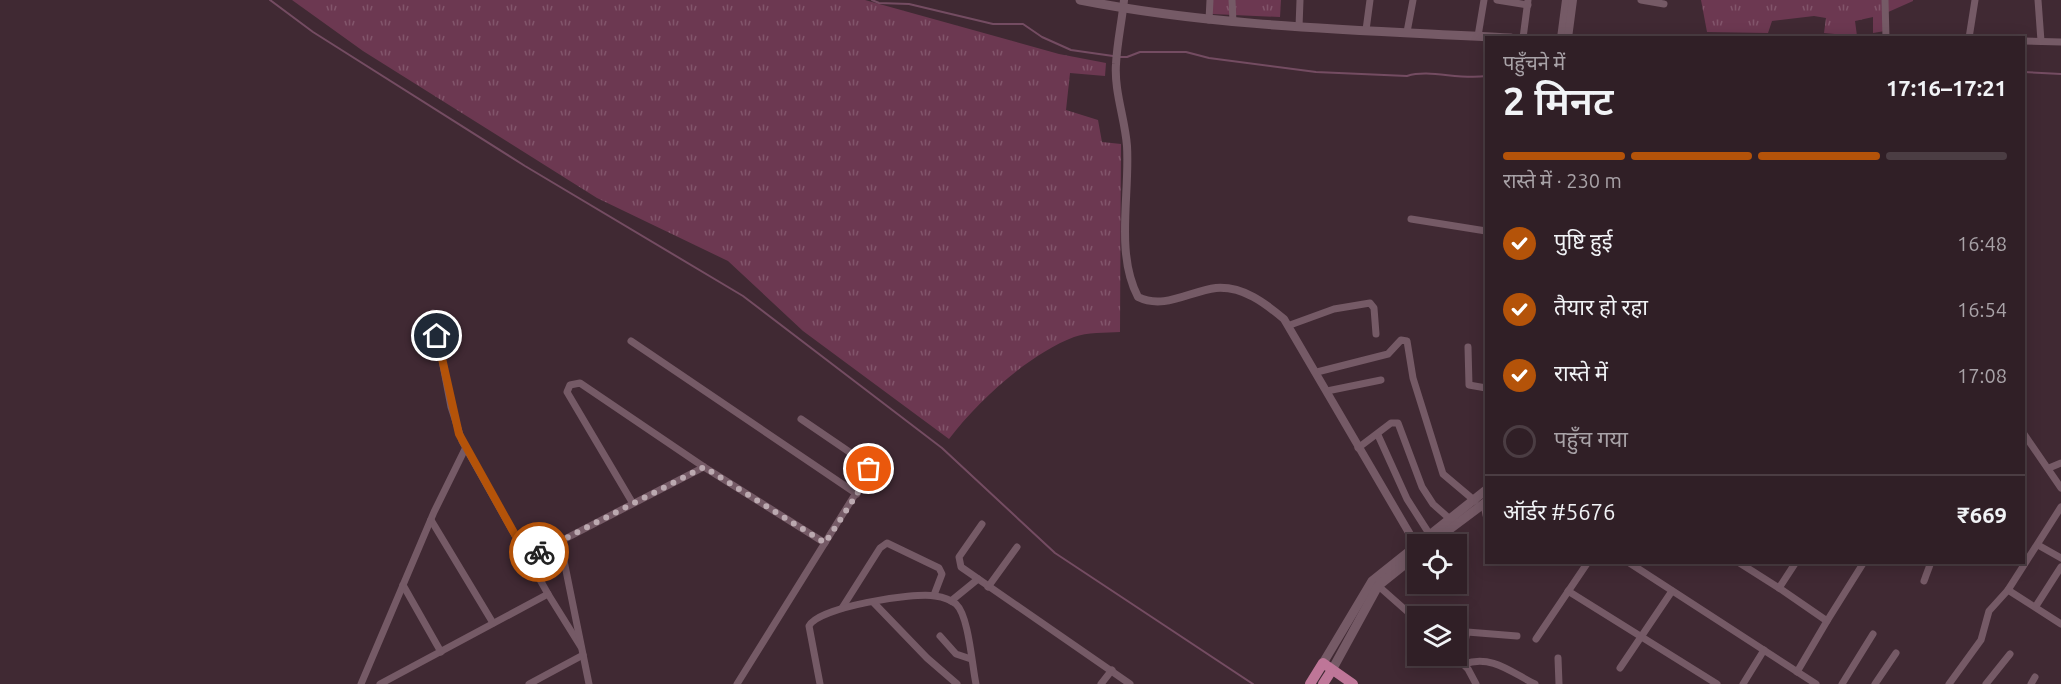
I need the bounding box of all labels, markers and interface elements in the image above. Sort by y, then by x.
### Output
text: पहुँचने में [1503,51,1565,74]
text: 17:16–17:21 [1886,75,2007,100]
text: 2 मिनट [1503,79,1613,122]
text: रास्ते में · 230 m [1503,169,1622,192]
icon: check [1503,227,1536,260]
text: पुष्टि हुई [1554,228,1613,253]
text: 16:48 [1957,232,2007,255]
icon: check [1503,293,1536,326]
text: तैयार हो रहा [1554,294,1648,319]
text: 16:54 [1957,298,2007,321]
pin [411,310,462,361]
icon: home [420,319,453,352]
icon: check [1503,359,1536,392]
text: रास्ते में [1554,360,1608,385]
text: 17:08 [1957,364,2007,387]
text: पहुँच गया [1554,426,1628,451]
pin [843,443,894,494]
icon: bag [852,452,885,485]
text: ऑर्डर #5676 [1503,499,1615,524]
text: ₹669 [1957,502,2007,527]
courier [509,522,569,582]
map controls [1407,534,1467,666]
button: locate [1407,534,1467,594]
icon: bike [523,536,556,569]
button: layers [1407,606,1467,666]

